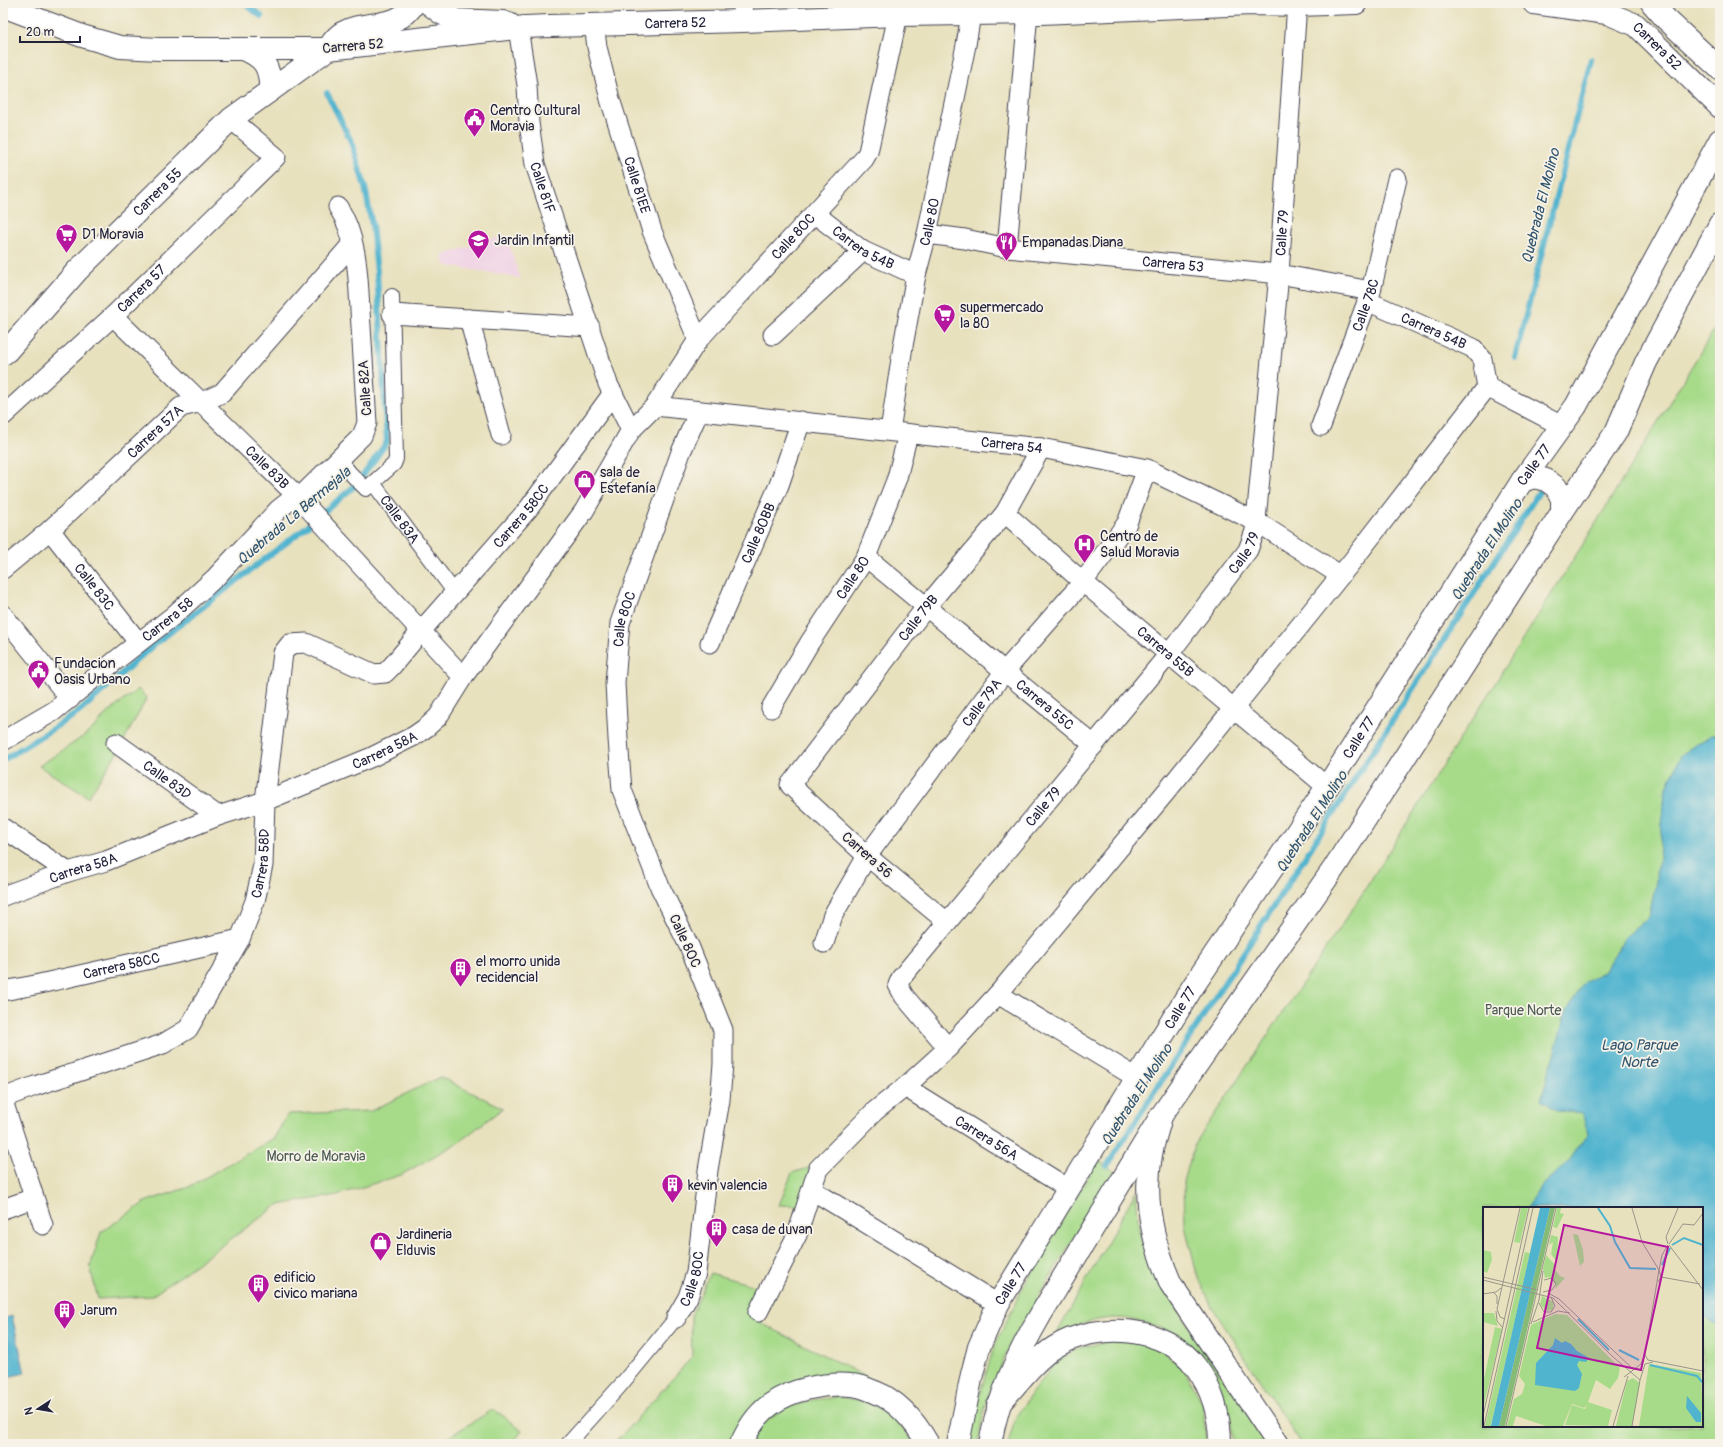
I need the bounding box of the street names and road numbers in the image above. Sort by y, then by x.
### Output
street label: Carrera 52 [644,13,707,32]
street label: Carrera 52 [1629,18,1686,74]
street label: Carrera 52 [322,35,385,57]
street label: Calle 81EE [620,154,654,216]
street label: Calle 81F [526,160,559,215]
street label: Carrera 55 [129,164,185,219]
street label: Calle 80 [916,196,943,248]
street label: Calle 80C [768,209,819,263]
street label: Calle 79 [1272,209,1292,257]
street label: Carrera 54B [829,222,897,273]
street label: Carrera 53 [1141,252,1205,275]
street label: Carrera 57 [113,261,169,316]
street label: Calle 78C [1348,277,1382,334]
street label: Carrera 54B [1398,309,1469,353]
street label: Calle 82A [355,360,375,416]
street label: Carrera 57A [123,401,186,462]
street label: Carrera 54 [980,433,1044,457]
street label: Calle 77 [1513,440,1555,489]
street label: Calle 83B [242,442,293,492]
street label: Carrera 58CC [489,480,553,551]
street label: Calle 83A [376,492,423,547]
street label: Calle 80BB [737,500,779,566]
street label: Calle 79 [1225,529,1262,577]
street label: Calle 80 [832,553,873,602]
street label: Calle 83C [71,560,118,614]
street label: Calle 80C [610,589,639,647]
street label: Calle 79B [895,591,941,644]
street label: Carrera 58 [139,594,197,645]
street label: Carrera 55B [1134,623,1198,680]
street label: Calle 79A [958,675,1005,730]
street label: Carrera 55C [1013,676,1078,734]
street label: Calle 77 [1339,713,1379,762]
street label: Carrera 58A [350,727,420,773]
street label: Calle 83D [140,757,195,803]
street label: Calle 79 [1022,783,1064,830]
street label: Carrera 58D [247,828,273,900]
street label: Carrera 56 [838,828,896,882]
street label: Carrera 58A [47,849,120,887]
street label: Calle 80C [665,912,705,971]
street label: Carrera 58CC [81,949,162,982]
street label: Calle 77 [1160,983,1200,1032]
street label: Carrera 56A [952,1112,1021,1164]
street label: Calle 80C [676,1250,707,1310]
street label: Calle 77 [991,1259,1030,1308]

